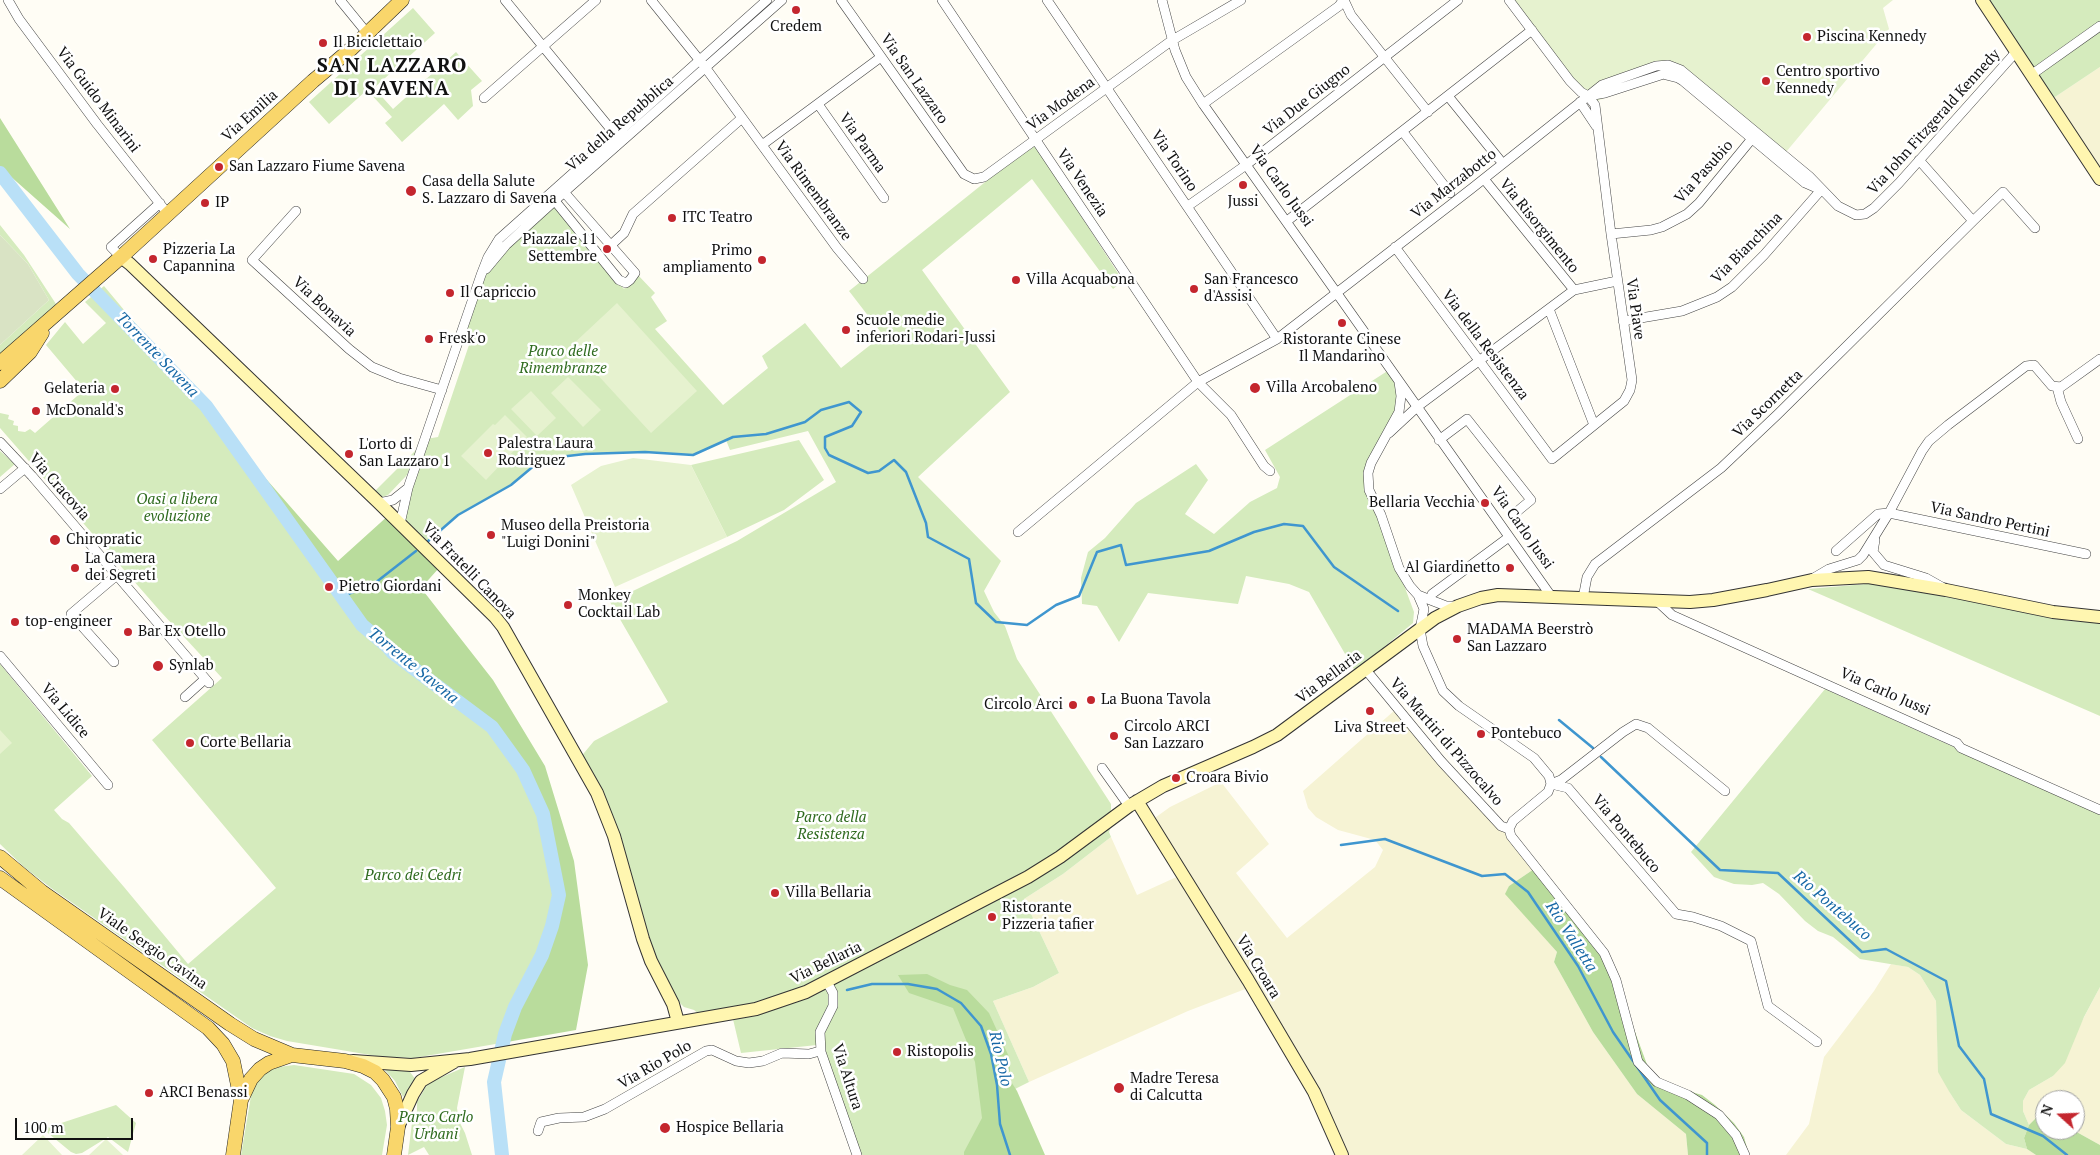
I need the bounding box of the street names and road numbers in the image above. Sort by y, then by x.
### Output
street label: Via San Lazzaro [876,30,952,128]
street label: Via Guido Minarini [52,44,144,156]
street label: Via John Fitzgerald Kennedy [1864,46,2004,198]
street label: Via Due Giugno [1260,61,1354,139]
street label: Via della Repubblica [563,73,677,175]
street label: Via Modena [1023,73,1099,135]
street label: Via Emilia [218,86,282,146]
street label: Via Parma [835,110,889,176]
street label: Via Torino [1147,127,1201,195]
street label: Via Pasubio [1671,137,1737,207]
street label: Via Rimembranze [771,138,855,244]
street label: Via Carlo Jussi [1245,142,1317,230]
street label: Via Marzabotto [1408,145,1500,223]
street label: Via Venezia [1053,146,1111,220]
street label: Via Risorgimento [1495,175,1583,277]
street label: Via Bianchina [1708,209,1786,287]
street label: Via Bonavia [289,273,359,341]
street label: Via Piave [1622,277,1648,341]
street label: Via della Resistenza [1438,286,1532,404]
street label: Via Scornetta [1729,366,1807,442]
street label: Via Cracovia [25,450,93,524]
street label: Via Carlo Jussi [1487,483,1557,573]
street label: Via Sandro Pertini [1929,499,2051,541]
street label: Via Fratelli Canova [418,519,520,623]
street label: Via Bellaria [1293,647,1365,707]
street label: Via Carlo Jussi [1837,664,1933,720]
street label: Via Martiri di Pizzocalvo [1386,674,1506,810]
street label: Via Lidice [37,680,93,742]
street label: Via Pontebuco [1588,791,1664,877]
street label: Viale Sergio Cavina [94,904,210,994]
street label: Via Croara [1232,932,1284,1002]
street label: Via Bellaria [787,938,865,988]
street label: Via Rio Polo [615,1037,695,1093]
street label: Via Altura [828,1042,866,1112]

